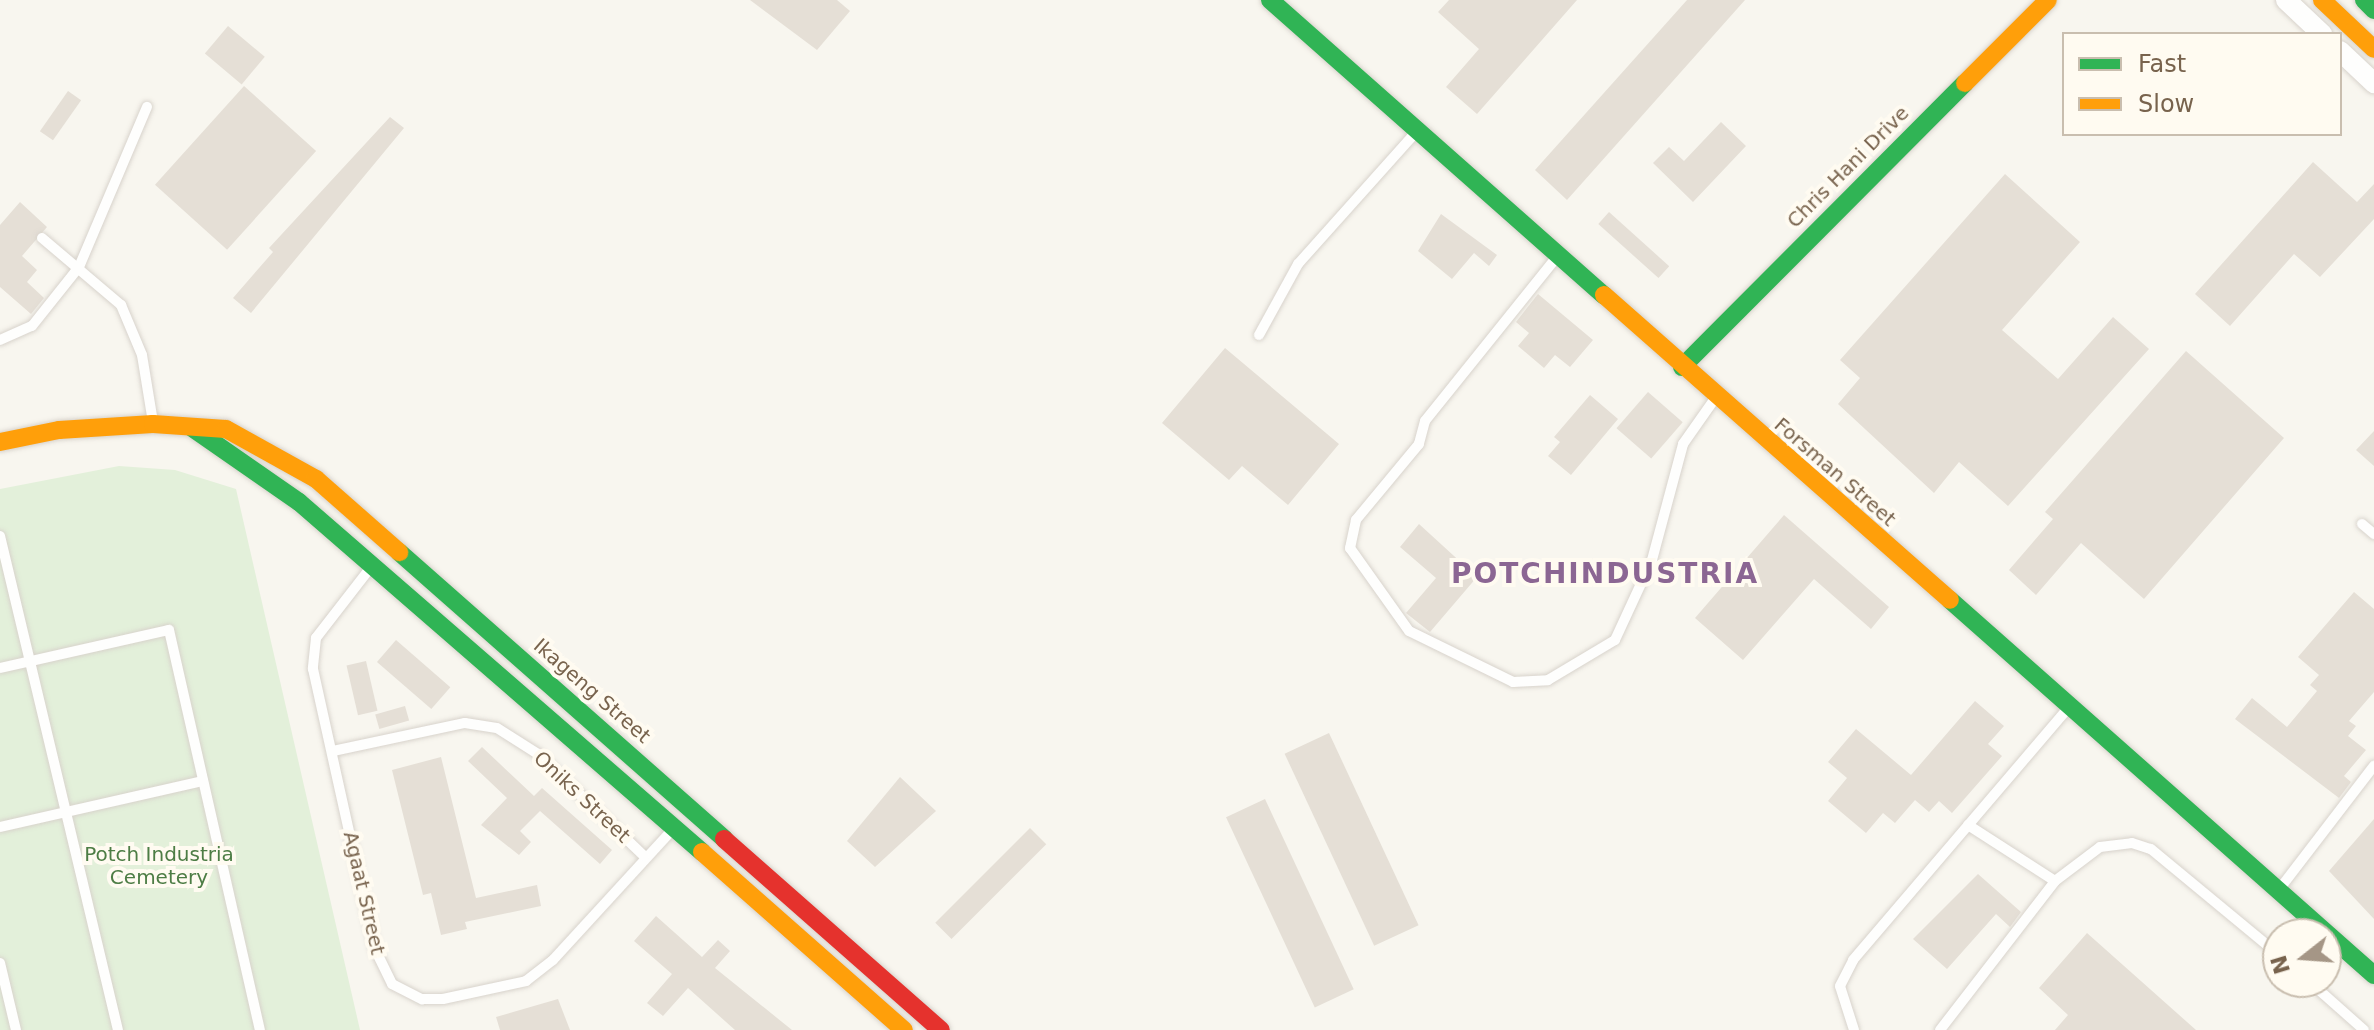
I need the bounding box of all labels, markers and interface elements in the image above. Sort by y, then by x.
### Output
legend [2062,32,2342,136]
text: Fast [2138,50,2186,78]
text: Slow [2138,90,2194,118]
street label: Chris Hani Drive [1782,101,1914,233]
street label: Forsman Street [1769,413,1901,531]
district label: POTCHINDUSTRIA [1451,557,1759,591]
street label: Ikageng Street [529,634,655,748]
street label: Oniks Street [529,746,635,848]
street label: Agaat Street [338,829,390,957]
park label: Potch Industria Cemetery [84,842,234,889]
north arrow [2262,918,2342,998]
text: N [2266,952,2295,977]

